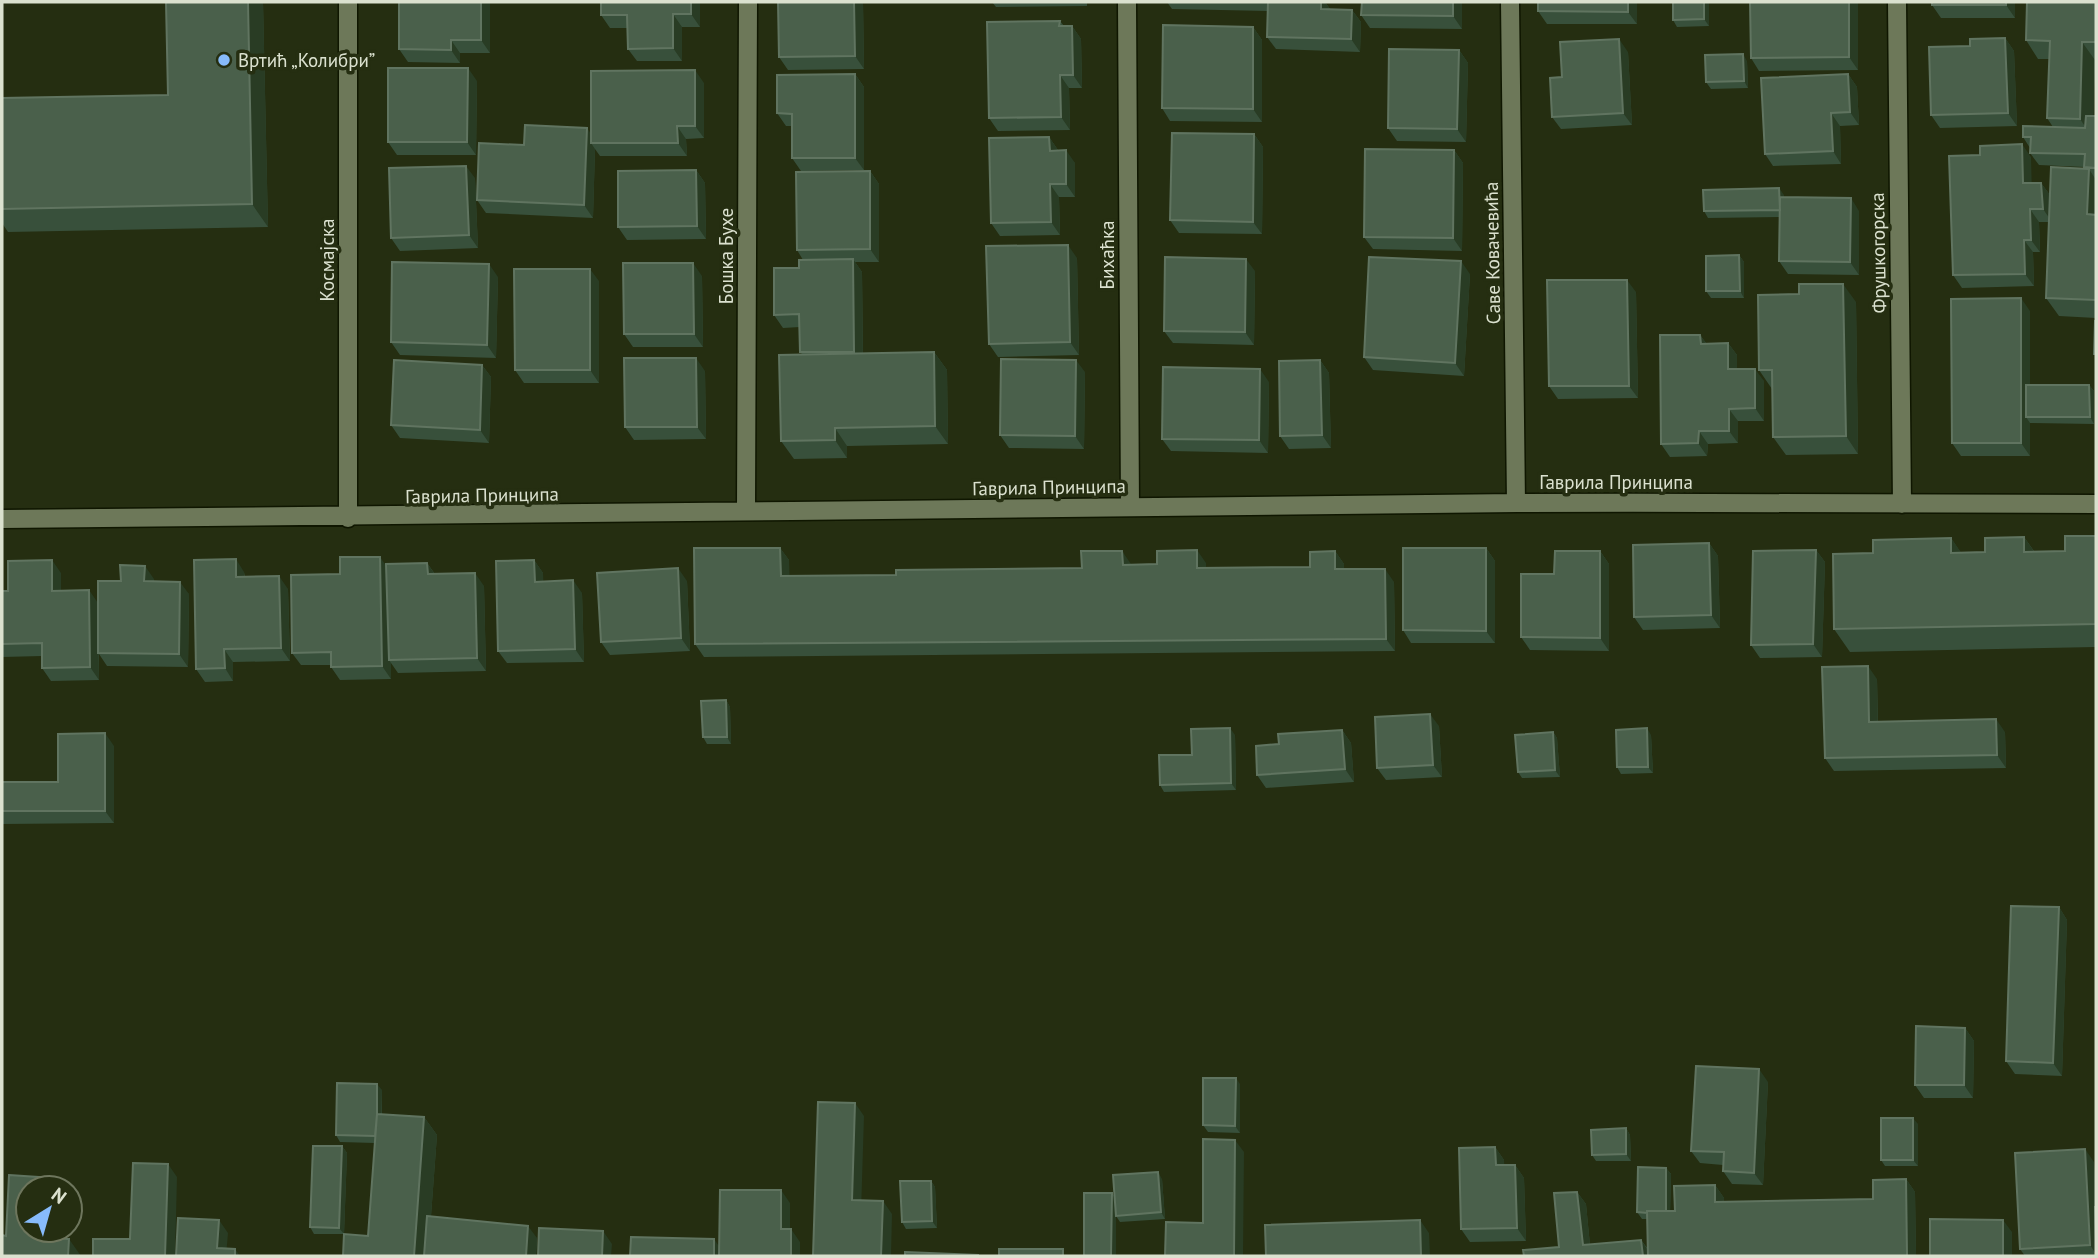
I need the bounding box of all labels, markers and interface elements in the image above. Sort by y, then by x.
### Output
place label: Вртић „Колибри” [238,48,375,72]
marker: Вртић „Колибри” [216,52,232,68]
street label: Саве Ковачевића [1479,182,1505,324]
street label: Фрушкогорска [1865,192,1891,314]
street label: Бошка Бухе [714,208,738,304]
street label: Космајска [315,219,339,301]
street label: Бихаћка [1095,221,1119,289]
street label: Гаврила Принципа [1539,470,1693,494]
street label: Гаврила Принципа [972,474,1126,500]
street label: Гаврила Принципа [405,482,559,508]
north arrow [14,1174,84,1244]
text: N [47,1182,71,1209]

